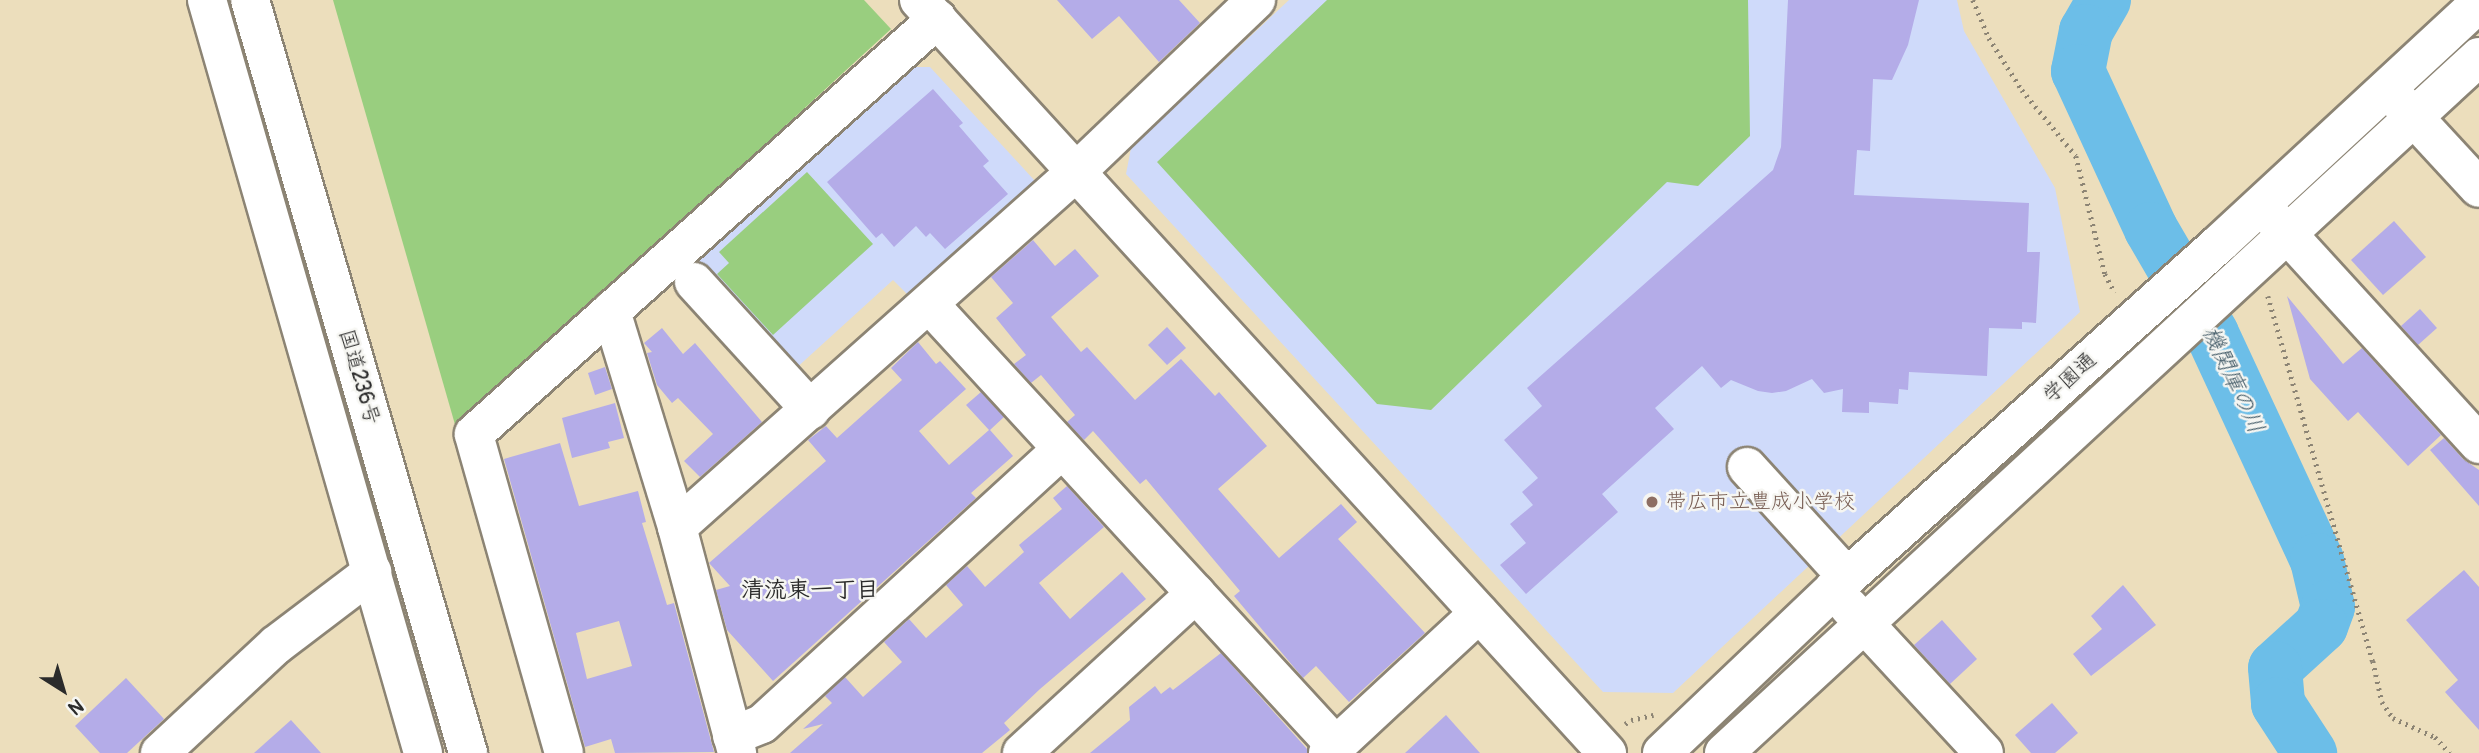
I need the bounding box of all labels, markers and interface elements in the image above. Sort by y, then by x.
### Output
water label: 機関庫の川 [2196,322,2270,438]
street label: 国道236号 [333,326,385,428]
street label: 学園通 [2038,348,2102,408]
place label: 帯広市立豊成小学校 [1666,489,1855,515]
marker: 帯広市立豊成小学校 [1644,494,1660,510]
district label: 清流東一丁目 [741,576,879,604]
north arrow [28,655,98,725]
text: N [63,693,88,720]

